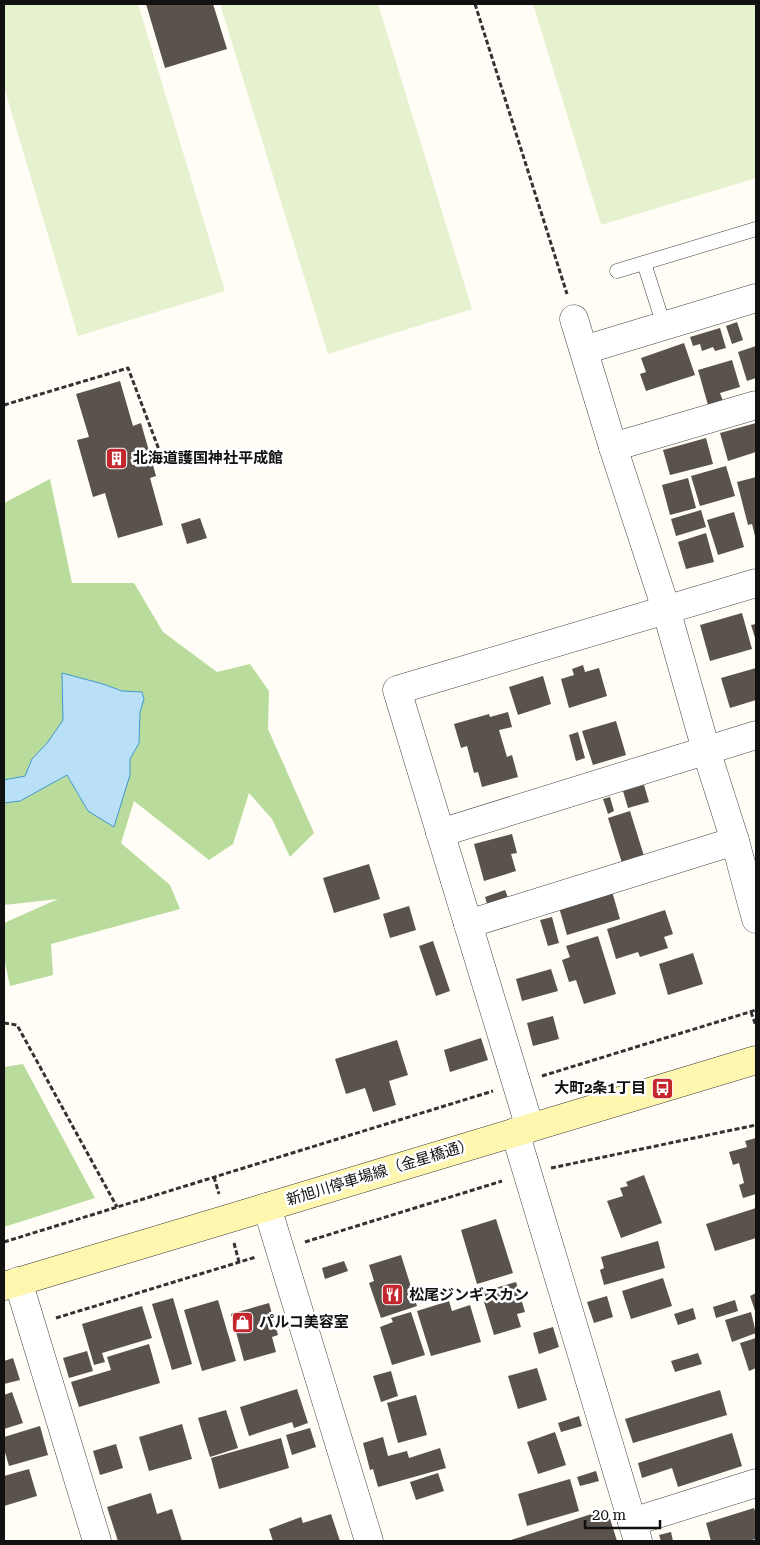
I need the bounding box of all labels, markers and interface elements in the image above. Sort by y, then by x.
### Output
building icon: 北海道護国神社平成館 [105,446,129,470]
place label: 北海道護国神社平成館 [133,449,283,467]
bus stop icon: 大町2条1丁目 [650,1076,674,1100]
place label: 大町2条1丁目 [554,1079,646,1097]
street label: 新旭川停車場線（金星橋通） [284,1135,476,1209]
restaurant icon: 松尾ジンギスカン [381,1283,405,1307]
place label: 松尾ジンギスカン [409,1286,529,1304]
shop icon: パルコ美容室 [231,1310,255,1334]
place label: パルコ美容室 [259,1313,349,1331]
scale bar [585,1498,660,1530]
text: 20 m [592,1506,627,1524]

